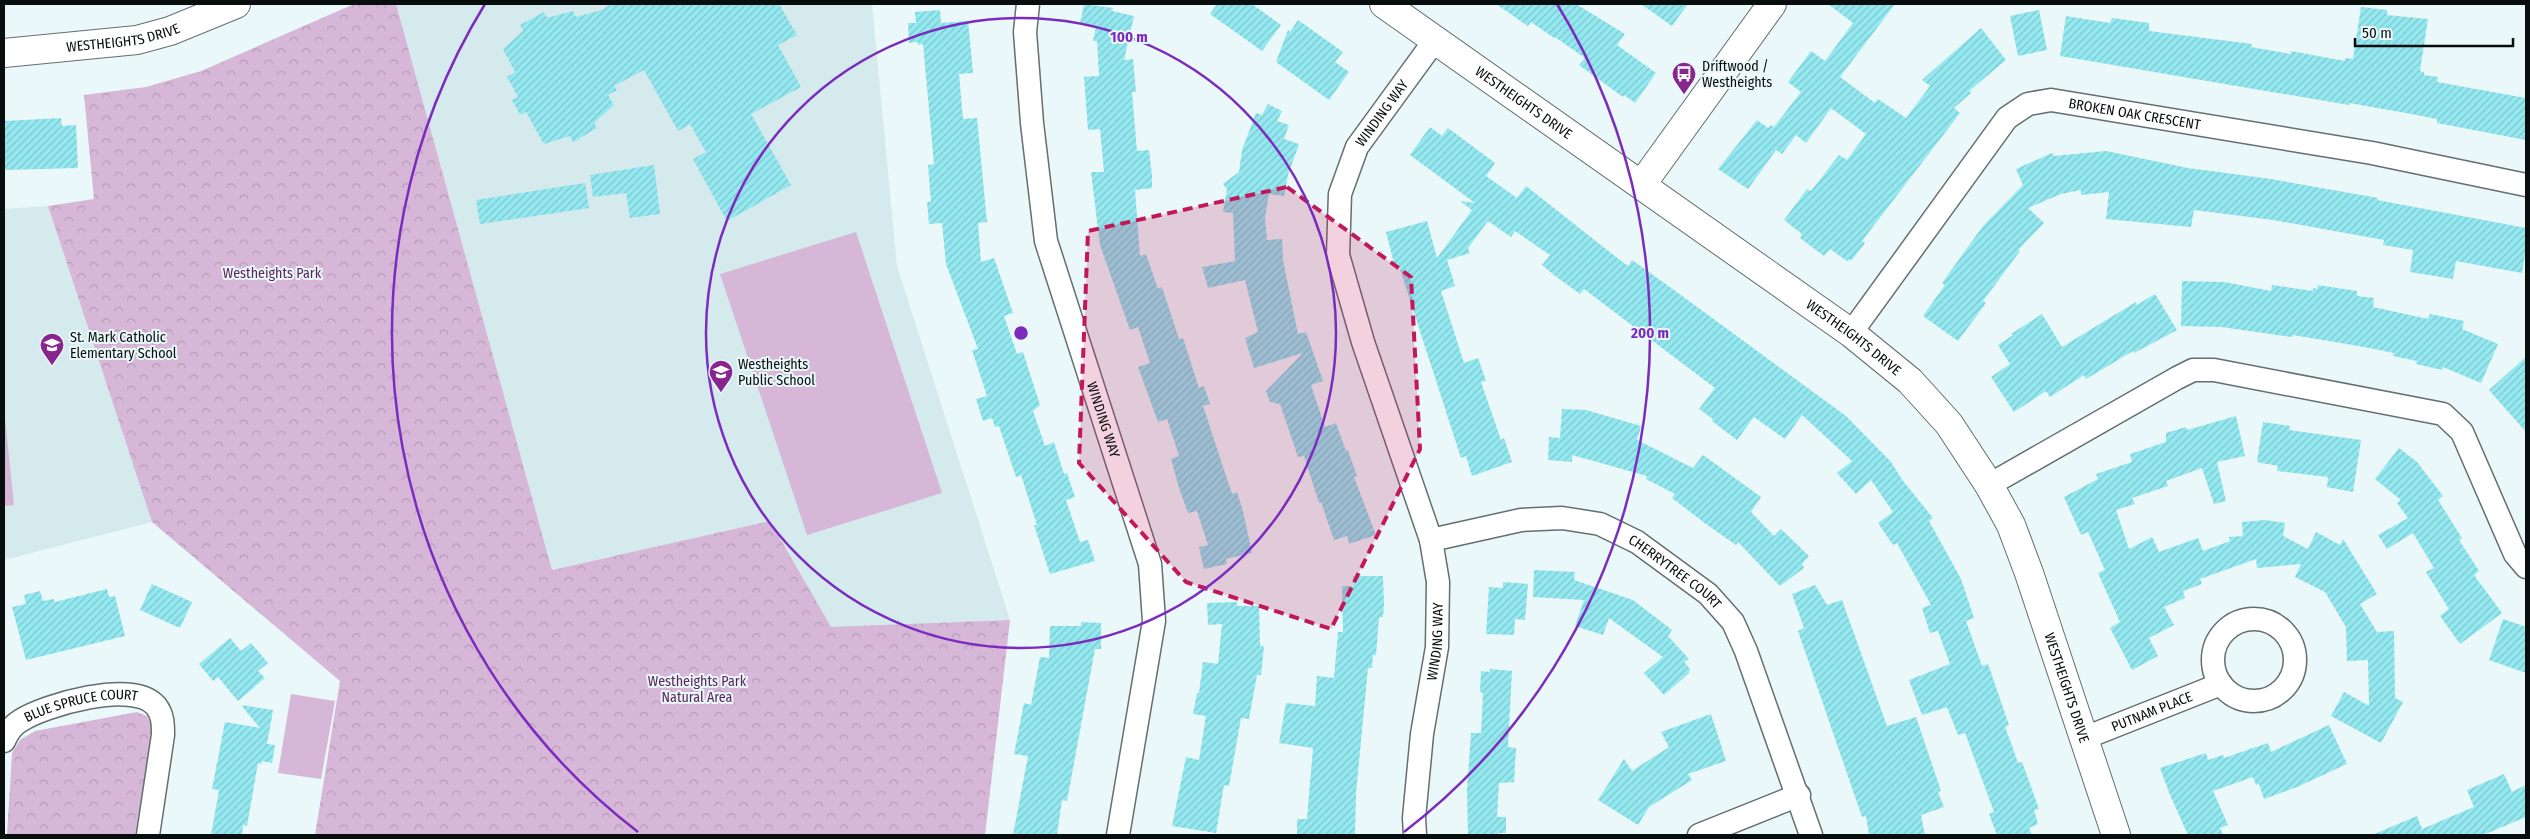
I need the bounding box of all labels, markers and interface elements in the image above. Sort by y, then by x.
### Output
scale bar [2355,15,2512,47]
street label: WESTHEIGHTS DRIVE [65,19,183,55]
text: 50 m [2362,24,2392,42]
text: 100 m [1110,28,1148,46]
place label: Driftwood / Westheights [1702,58,1772,91]
bus stop icon: Driftwood / Westheights [1671,61,1697,95]
street label: WESTHEIGHTS DRIVE [1472,62,1576,143]
street label: WINDING WAY [1352,76,1412,150]
street label: BROKEN OAK CRESCENT [2067,95,2202,133]
park label: Westheights Park [223,265,322,282]
street label: WESTHEIGHTS DRIVE [1803,296,1905,379]
centre of rings [1012,324,1030,342]
text: 200 m [1630,324,1669,342]
place label: St. Mark Catholic Elementary School [70,329,177,362]
school or university icon: St. Mark Catholic Elementary School [39,332,65,366]
place label: Westheights Public School [738,356,815,389]
school or university icon: Westheights Public School [708,359,734,393]
street label: WINDING WAY [1083,380,1124,460]
street label: CHERRYTREE COURT [1626,531,1726,612]
street label: WINDING WAY [1423,602,1446,682]
street label: WESTHEIGHTS DRIVE [2041,630,2093,745]
park label: Westheights Park Natural Area [648,673,747,706]
street label: BLUE SPRUCE COURT [21,686,140,726]
street label: PUTNAM PLACE [2109,688,2195,735]

